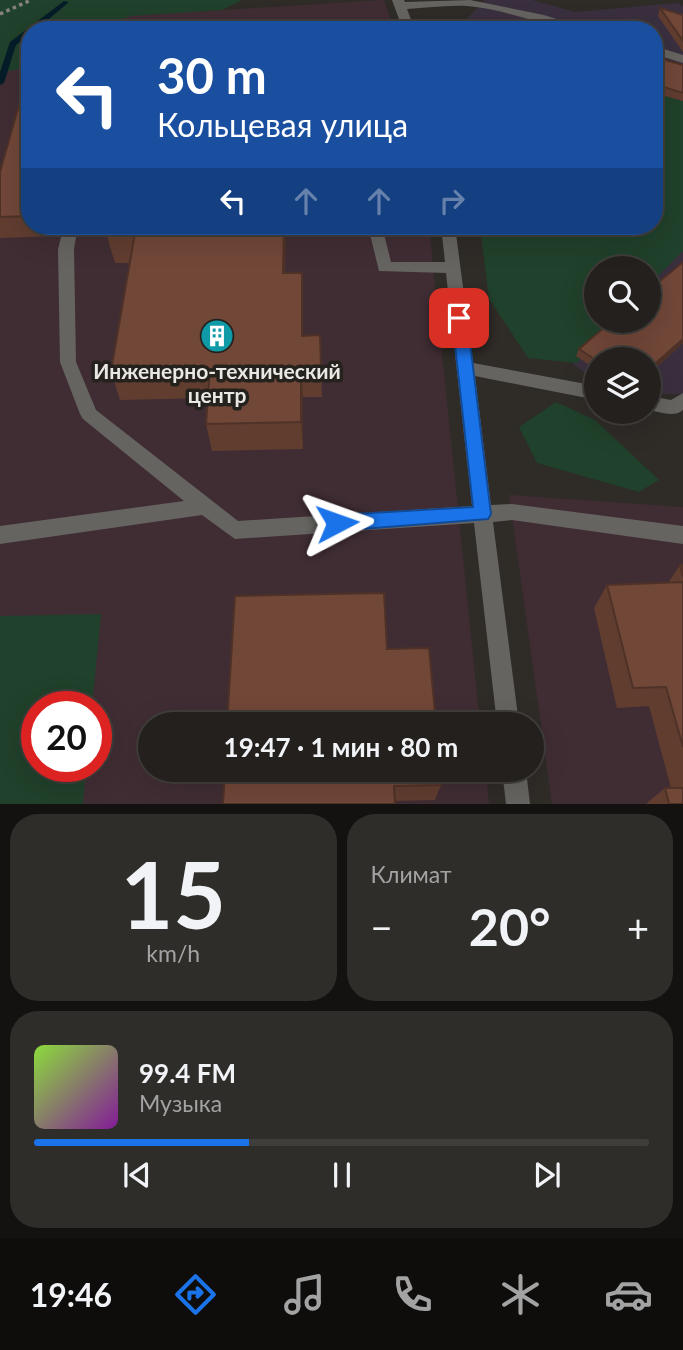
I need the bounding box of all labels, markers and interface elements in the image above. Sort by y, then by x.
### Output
text: 30 m [157,46,267,104]
icon: left [42,49,133,140]
text: Кольцевая улица [157,105,408,144]
icon: left [214,182,252,220]
icon: ahead [287,182,325,220]
icon: ahead [360,182,398,220]
icon: right [433,182,471,220]
map controls [584,256,661,424]
button: search [584,256,661,333]
pin [429,288,489,348]
icon: arrive [440,299,478,337]
building icon: Инженерно-технический центр [198,317,236,355]
button: layers [584,347,661,424]
place label: Инженерно-технический центр [93,358,341,407]
position arrow [300,486,374,560]
speed limit sign: 20 [21,691,112,782]
text: 19:47 · 1 мин · 80 m [224,731,458,763]
text: 15 [120,839,226,948]
text: Климат [371,860,452,888]
text: 20° [469,895,551,957]
text: − [371,904,393,950]
text: + [627,904,649,950]
text: km/h [146,939,200,967]
text: 99.4 FM [139,1057,236,1089]
text: Музыка [139,1089,222,1117]
icon: previous [118,1156,156,1194]
icon: pause [323,1156,361,1194]
icon: next [528,1156,566,1194]
icon: directions [171,1270,220,1319]
icon: music [280,1270,329,1319]
icon: phone [388,1270,437,1319]
icon: climate [496,1270,545,1319]
icon: car [604,1270,653,1319]
text: 19:46 [30,1275,112,1314]

